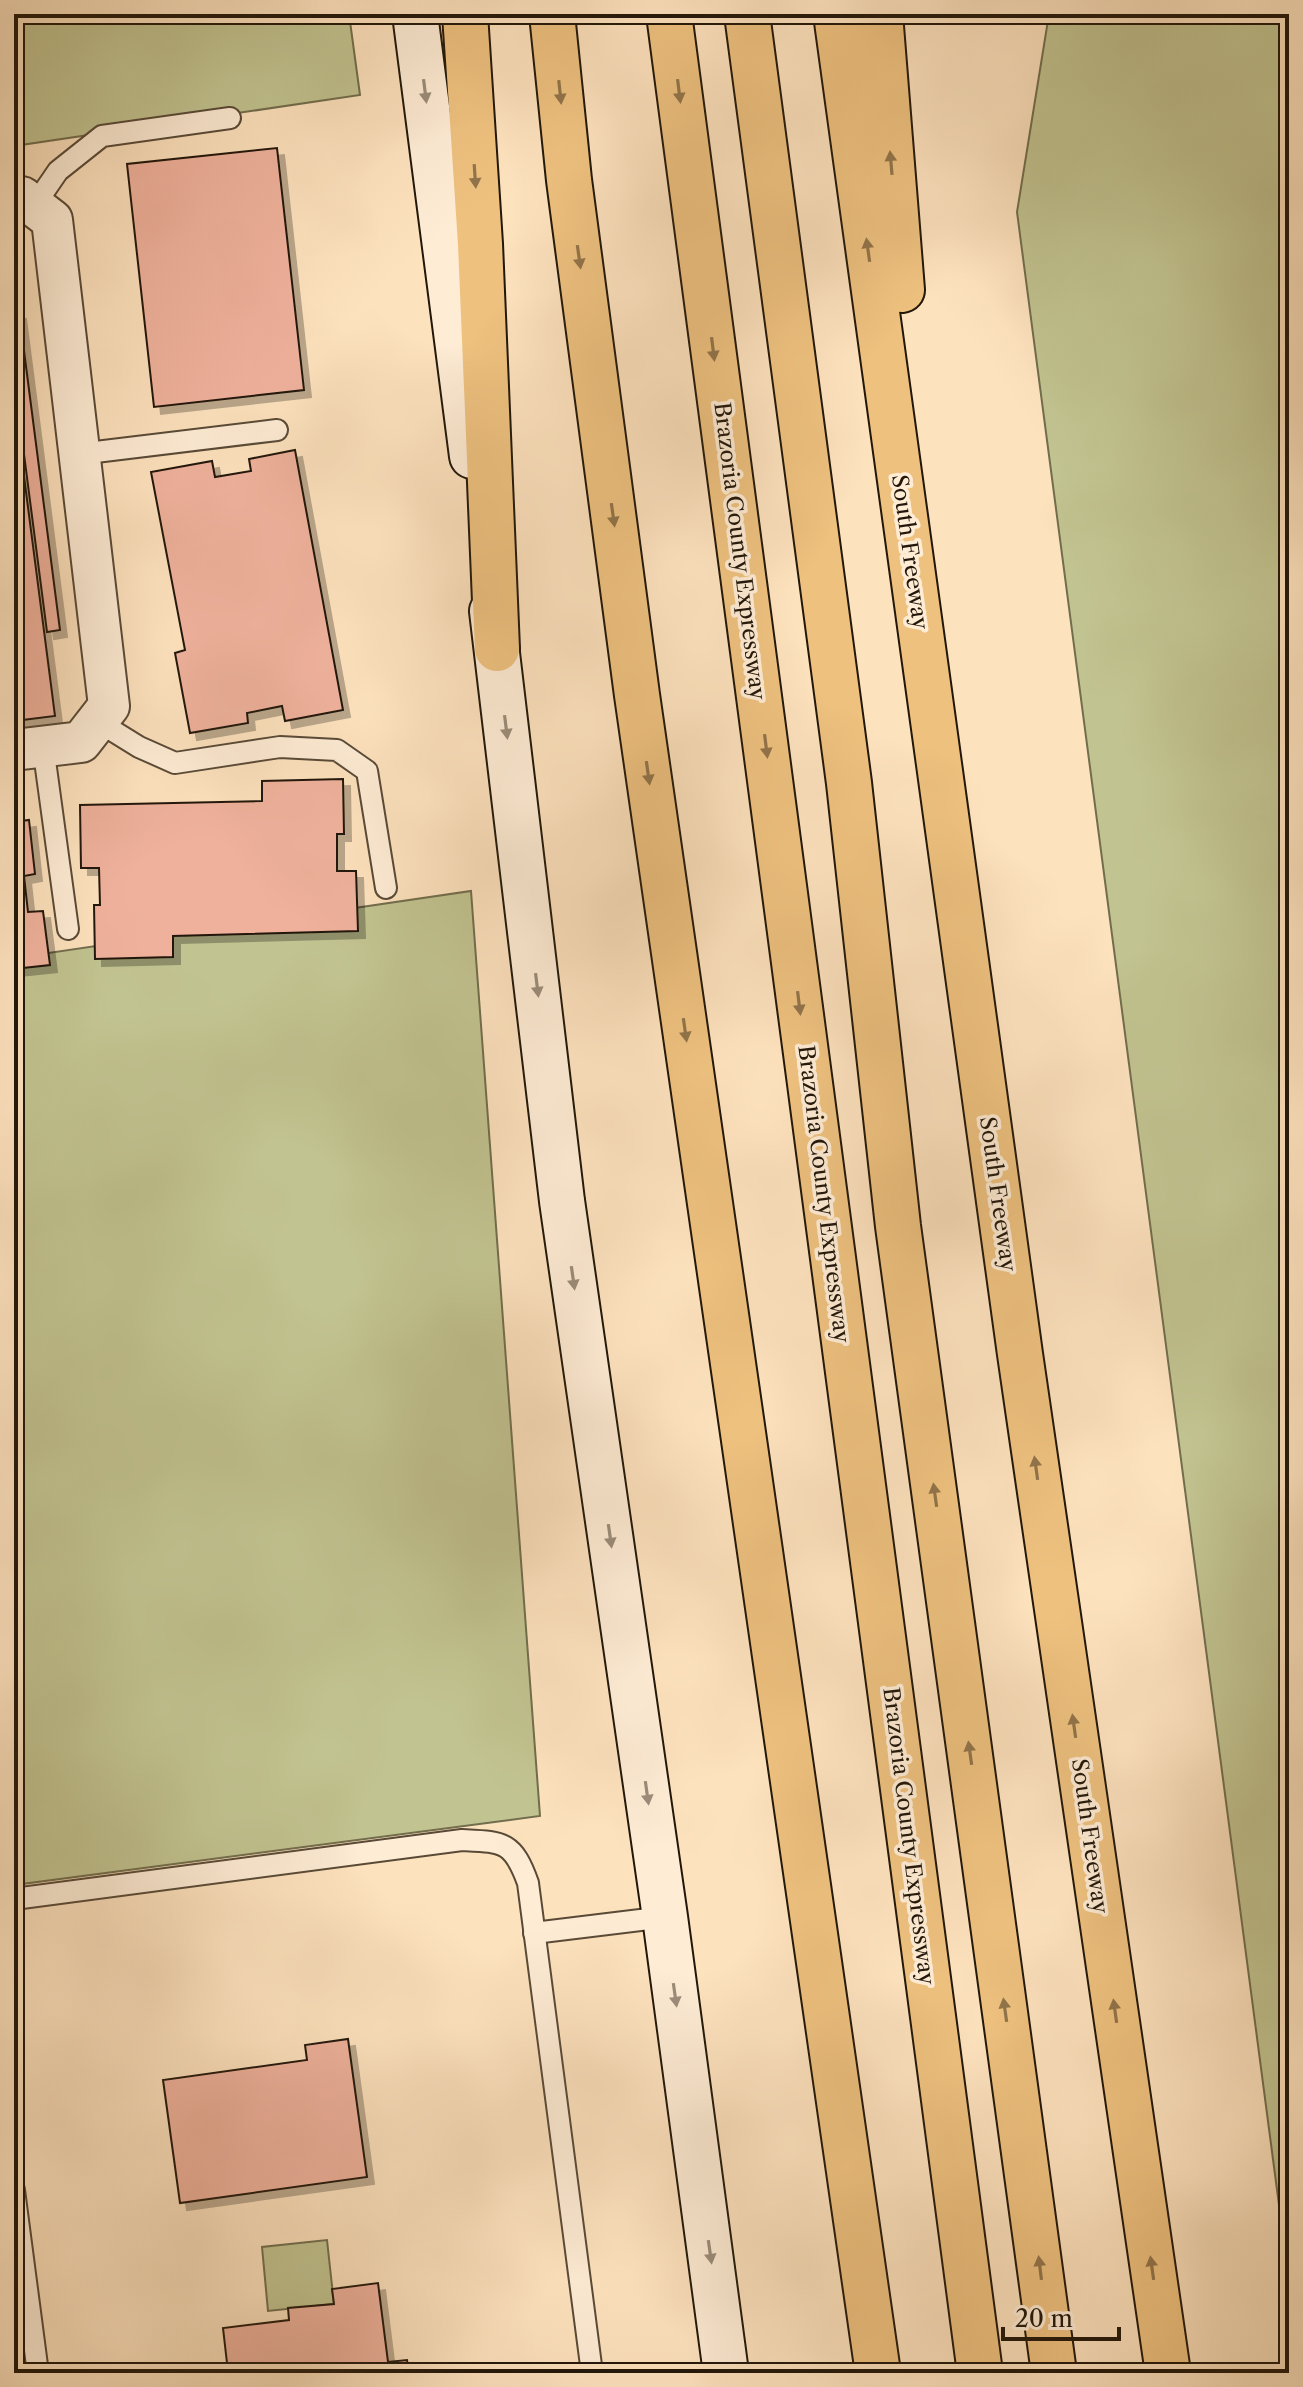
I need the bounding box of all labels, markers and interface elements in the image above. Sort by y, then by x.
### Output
one-way arrow [418,79,431,104]
one-way arrow [673,79,686,104]
one-way arrow [553,80,566,105]
one-way arrow [885,150,898,175]
one-way arrow [469,164,482,189]
one-way arrow [862,237,875,262]
one-way arrow [573,245,586,270]
one-way arrow [707,337,720,362]
street label: Brazoria County Expressway [708,401,772,702]
street label: South Freeway [886,473,934,632]
one-way arrow [607,503,620,528]
one-way arrow [500,715,513,740]
one-way arrow [759,734,772,759]
one-way arrow [642,760,655,785]
one-way arrow [530,973,543,998]
one-way arrow [793,991,806,1016]
one-way arrow [679,1018,692,1043]
street label: Brazoria County Expressway [792,1044,856,1345]
street label: South Freeway [974,1115,1022,1274]
one-way arrow [567,1266,580,1291]
one-way arrow [1029,1456,1042,1481]
one-way arrow [928,1482,941,1507]
one-way arrow [604,1523,617,1548]
street label: Brazoria County Expressway [877,1686,941,1987]
one-way arrow [1067,1713,1080,1738]
one-way arrow [963,1740,976,1765]
street label: South Freeway [1066,1757,1114,1916]
one-way arrow [641,1781,654,1806]
one-way arrow [669,1982,682,2007]
one-way arrow [998,1997,1011,2022]
one-way arrow [1108,1998,1121,2023]
one-way arrow [704,2240,717,2265]
one-way arrow [1033,2255,1046,2280]
one-way arrow [1145,2255,1158,2280]
scale bar [1003,2291,1119,2341]
text: 20 m [1015,2304,1073,2333]

